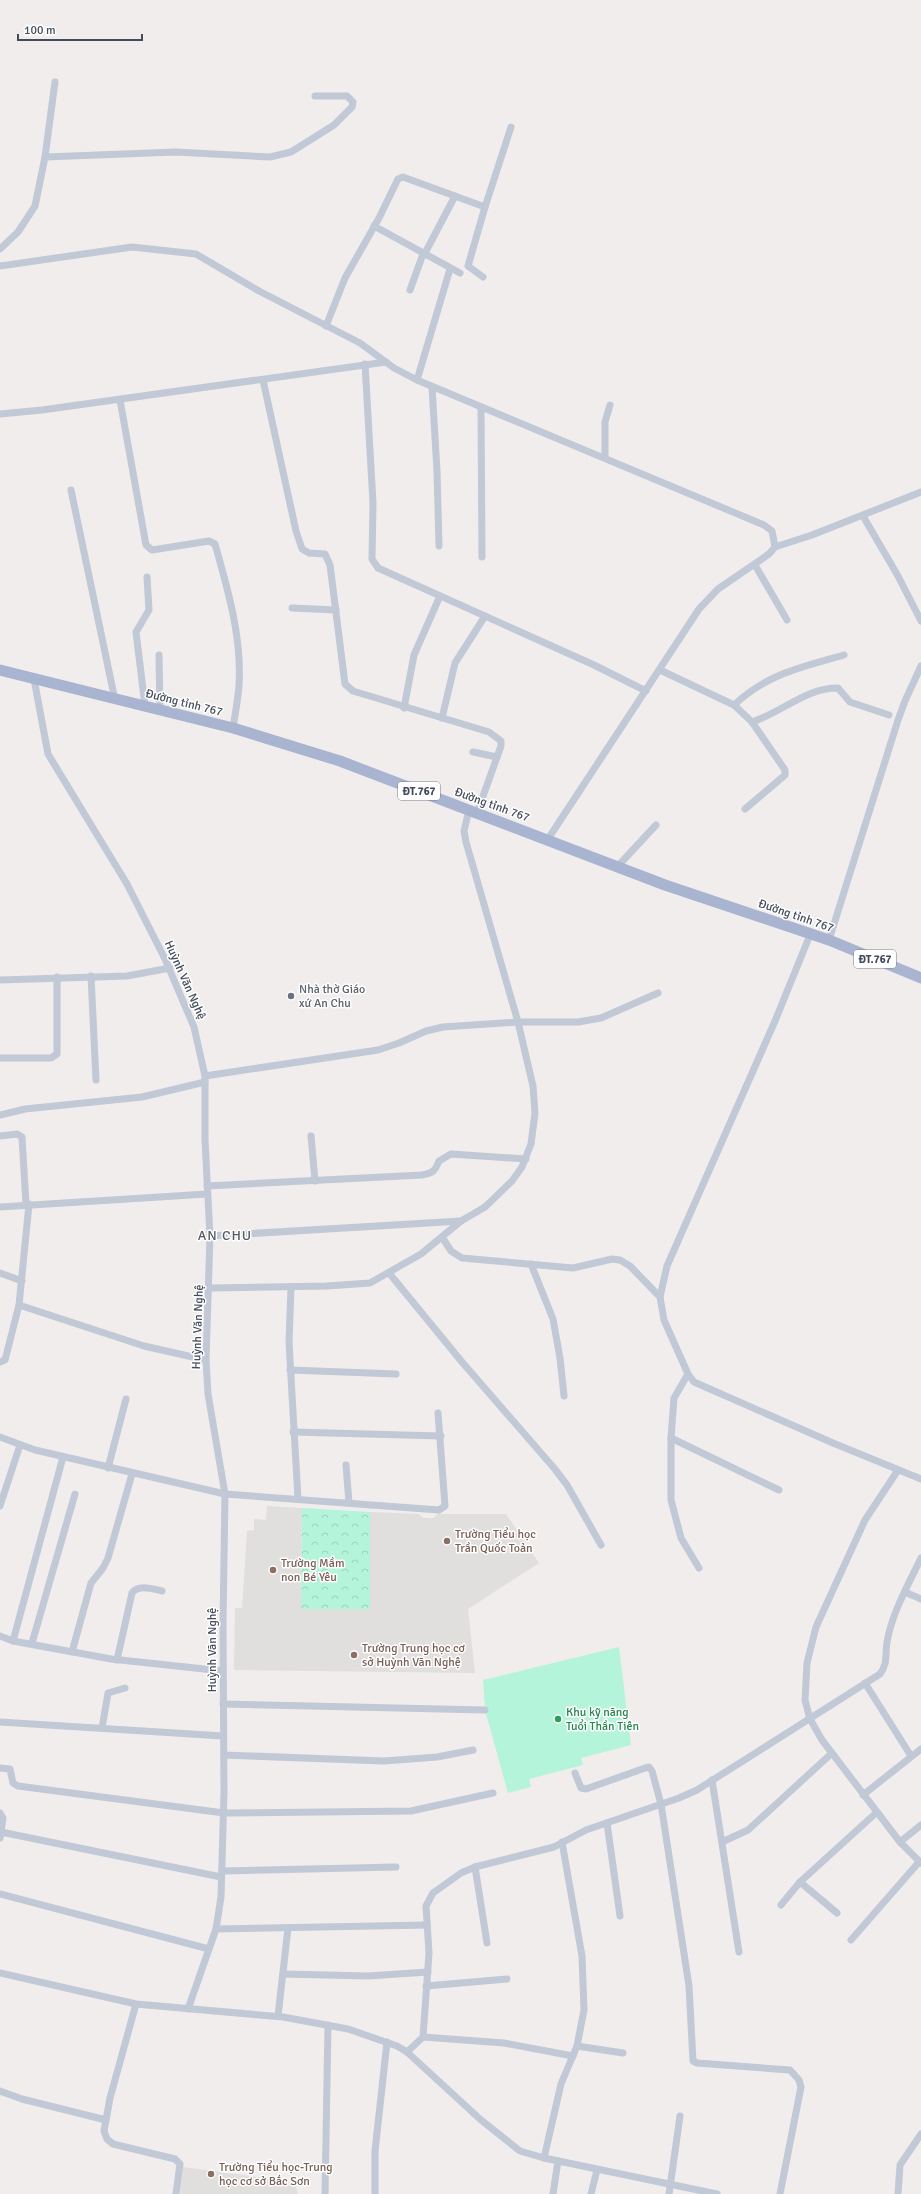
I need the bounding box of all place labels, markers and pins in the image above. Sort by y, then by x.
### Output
place label: Nhà thờ Giáo xứ An Chu [299,982,365,1011]
marker: Nhà thờ Giáo xứ An Chu [286,991,296,1001]
place label: Trường Tiểu học Trần Quốc Toản [455,1527,536,1556]
marker: Trường Tiểu học Trần Quốc Toản [442,1536,452,1546]
place label: Trường Mầm non Bé Yêu [281,1556,344,1585]
marker: Trường Mầm non Bé Yêu [268,1565,278,1575]
place label: Trường Trung học cơ sở Huỳnh Văn Nghệ [362,1641,466,1670]
marker: Trường Trung học cơ sở Huỳnh Văn Nghệ [349,1650,359,1660]
place label: Khu kỹ năng Tuổi Thần Tiên [566,1705,639,1734]
marker: Khu kỹ năng Tuổi Thần Tiên [553,1714,563,1724]
place label: Trường Tiểu học-Trung học cơ sở Bắc Sơn [219,2160,333,2189]
marker: Trường Tiểu học-Trung học cơ sở Bắc Sơn [206,2169,216,2179]

